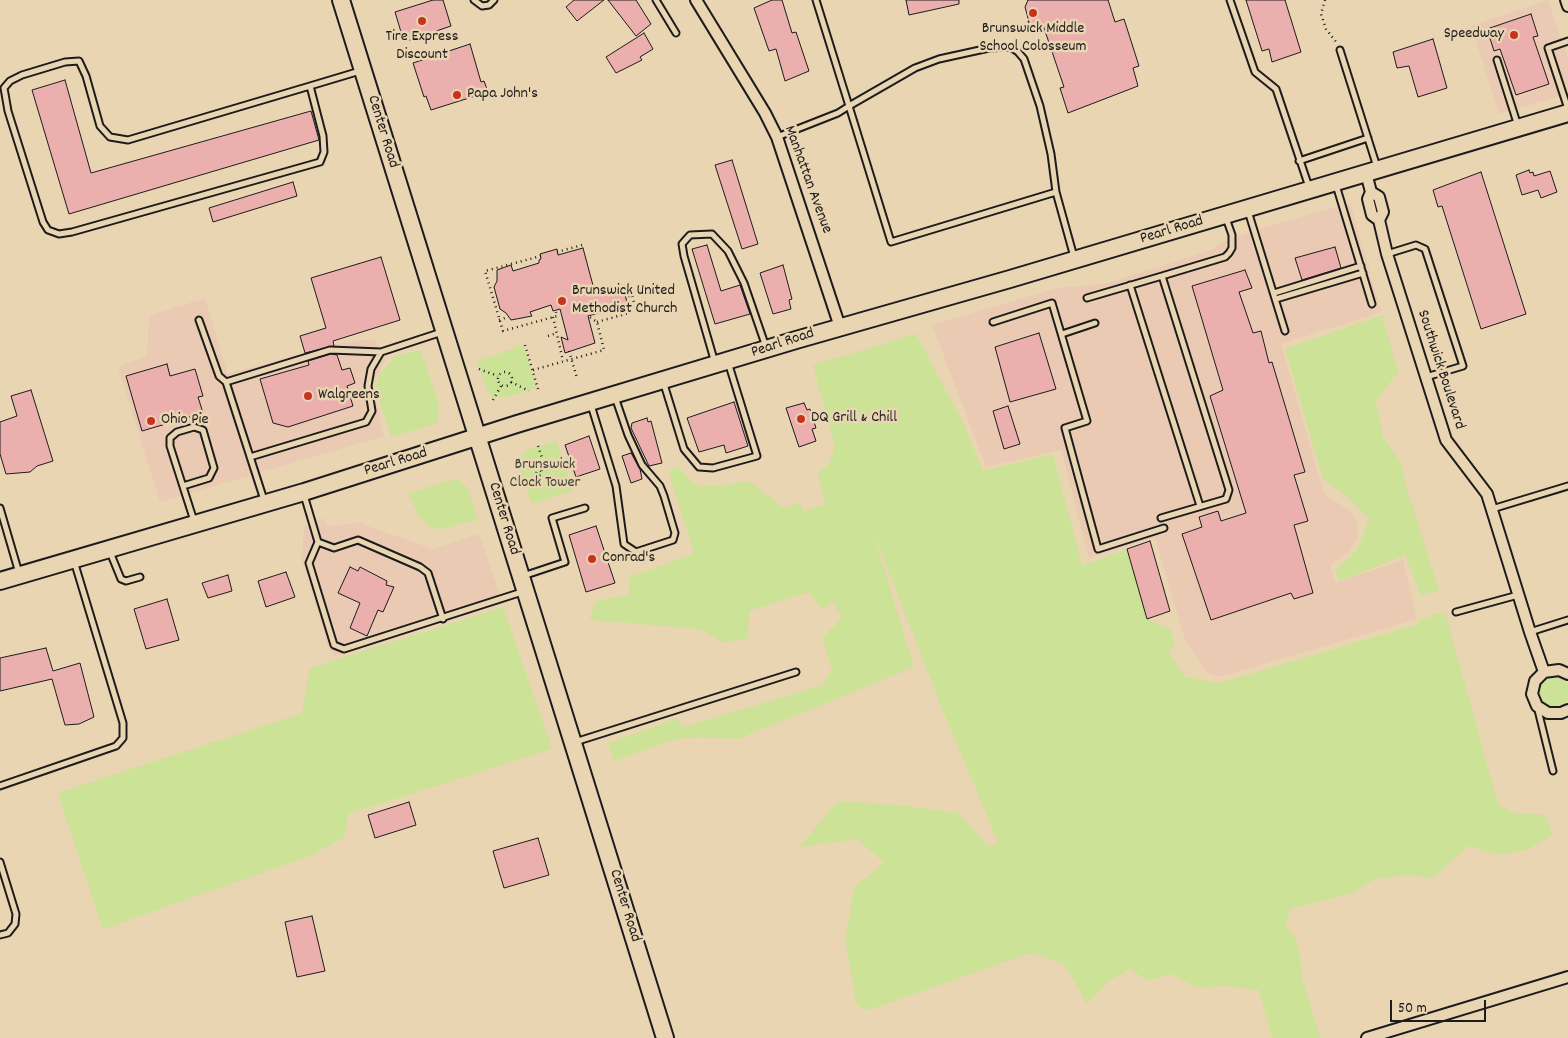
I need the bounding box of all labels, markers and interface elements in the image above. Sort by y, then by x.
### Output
marker: Brunswick Middle School Colosseum [1027,7,1039,19]
marker: Tire Express Discount [416,15,428,27]
place label: Brunswick Middle School Colosseum [980,20,1086,58]
place label: Speedway [1444,25,1504,45]
place label: Tire Express Discount [386,28,458,66]
marker: Speedway [1508,29,1520,41]
place label: Papa John's [467,85,538,105]
marker: Papa John's [451,89,463,101]
street label: Center Road [362,93,402,171]
street label: Manhattan Avenue [779,124,835,236]
street label: Pearl Road [1138,212,1206,250]
place label: Brunswick United Methodist Church [572,282,677,320]
marker: Brunswick United Methodist Church [556,295,568,307]
street label: Southwick Boulevard [1412,308,1468,432]
street label: Pearl Road [749,325,817,363]
place label: Walgreens [318,386,380,406]
marker: Walgreens [302,390,314,402]
place label: DQ Grill & Chill [811,409,897,429]
place label: Ohio Pie [161,411,208,431]
marker: DQ Grill & Chill [795,413,807,425]
marker: Ohio Pie [145,415,157,427]
street label: Pearl Road [362,444,430,482]
park label: Brunswick Clock Tower [510,456,580,494]
street label: Center Road [483,480,523,558]
place label: Conrad's [602,549,655,569]
marker: Conrad's [586,553,598,565]
street label: Center Road [604,867,644,945]
scale bar [1393,990,1489,1022]
text: 50 m [1398,998,1427,1020]

